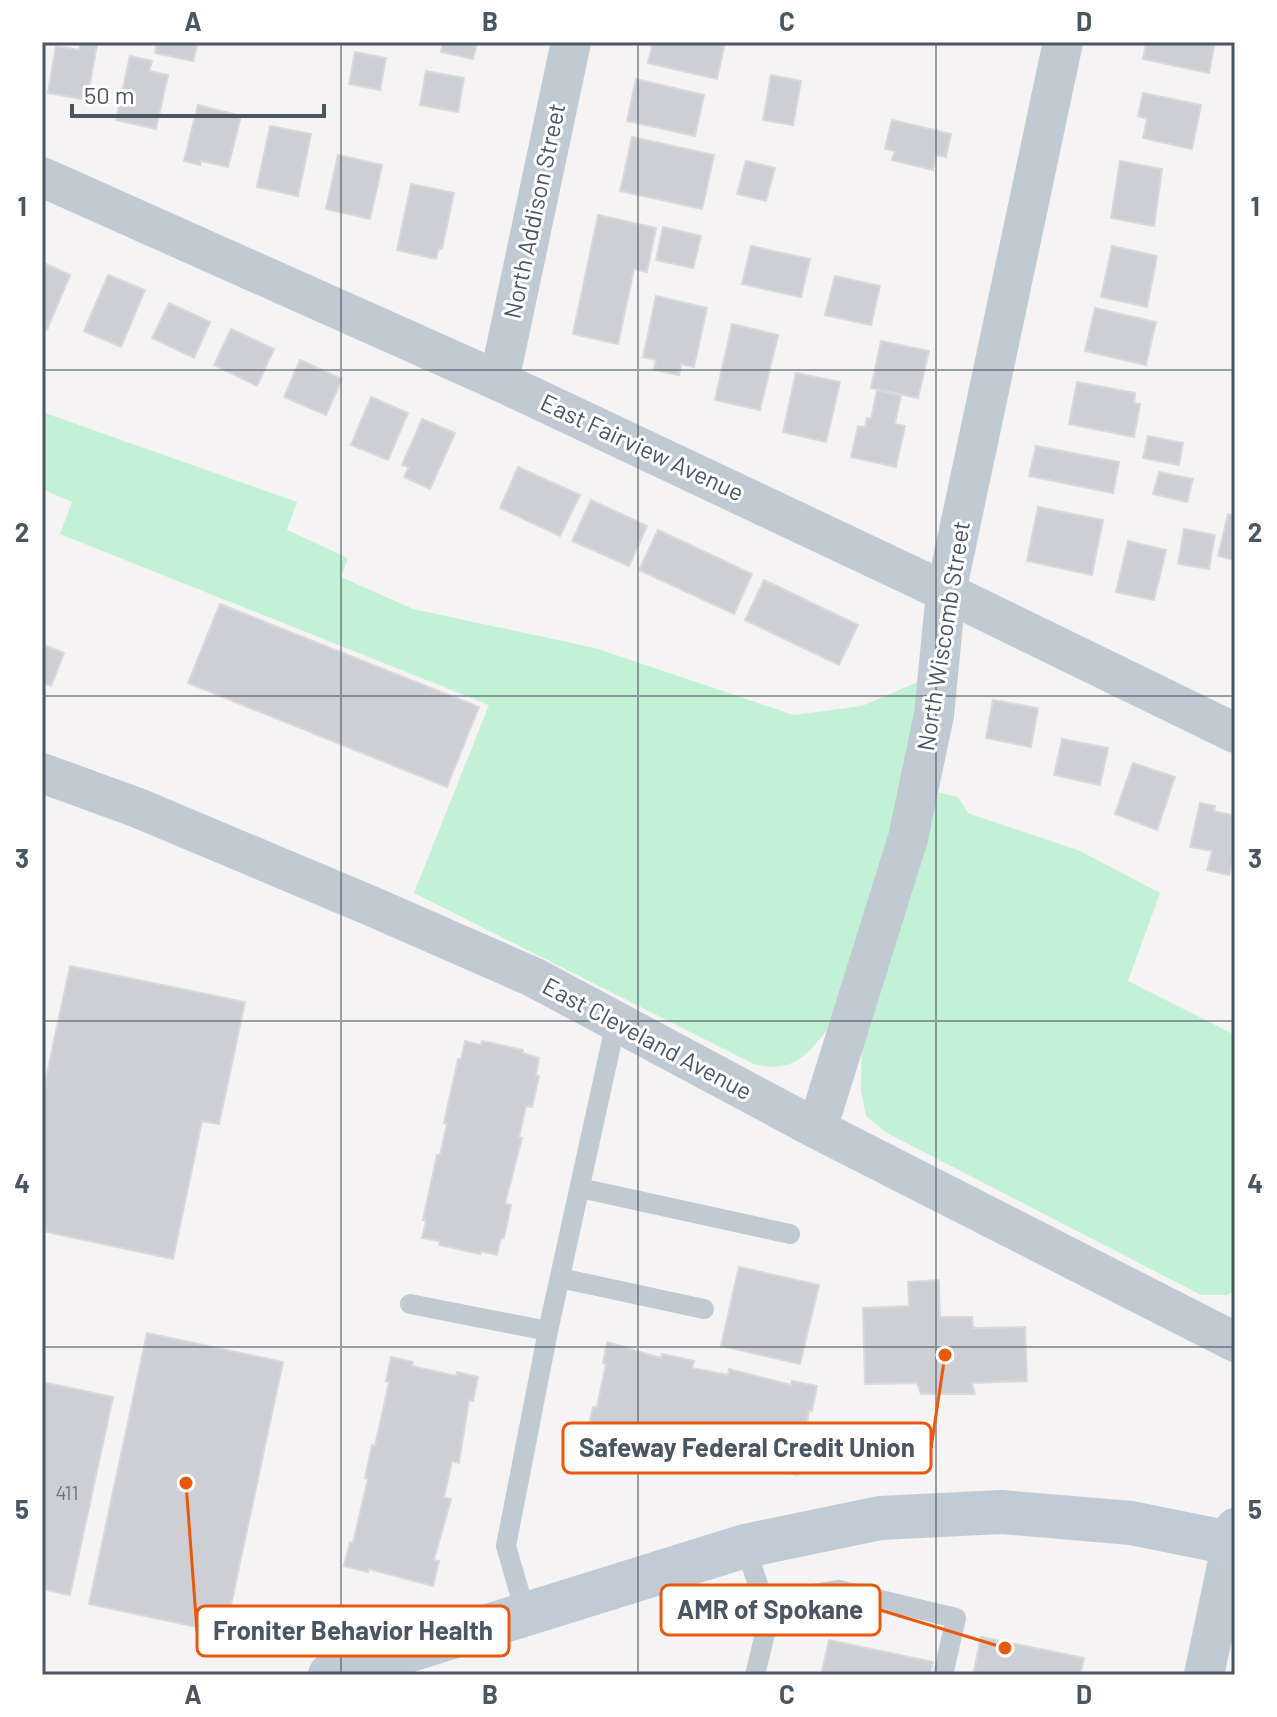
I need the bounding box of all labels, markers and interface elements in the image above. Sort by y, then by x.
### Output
text: A [184,5,202,36]
text: B [482,5,498,36]
text: C [779,5,795,36]
text: D [1076,5,1092,36]
scale bar [72,68,324,118]
text: 50 m [84,80,135,109]
street label: North Addison Street [497,100,571,321]
text: 1 [17,190,27,221]
text: 1 [1250,190,1260,221]
street label: East Fairview Avenue [536,387,749,506]
text: 2 [15,516,29,547]
text: 2 [1248,516,1262,547]
street label: North Wiscomb Street [910,519,975,753]
text: 3 [15,842,29,873]
text: 3 [1248,842,1262,873]
street label: East Cleveland Avenue [538,970,757,1105]
text: 4 [14,1167,30,1198]
text: 4 [1247,1167,1263,1198]
callout: Safeway Federal Credit Union [563,1423,931,1473]
text: Safeway Federal Credit Union [579,1431,915,1462]
house number: 411 [55,1480,79,1504]
text: 5 [15,1493,29,1524]
text: 5 [1248,1493,1262,1524]
callout: AMR of Spokane [661,1585,880,1635]
text: AMR of Spokane [677,1593,863,1624]
callout: Froniter Behavior Health [197,1606,509,1656]
text: Froniter Behavior Health [213,1614,493,1645]
text: A [184,1678,202,1709]
text: B [482,1678,498,1709]
text: C [779,1678,795,1709]
text: D [1076,1678,1092,1709]

